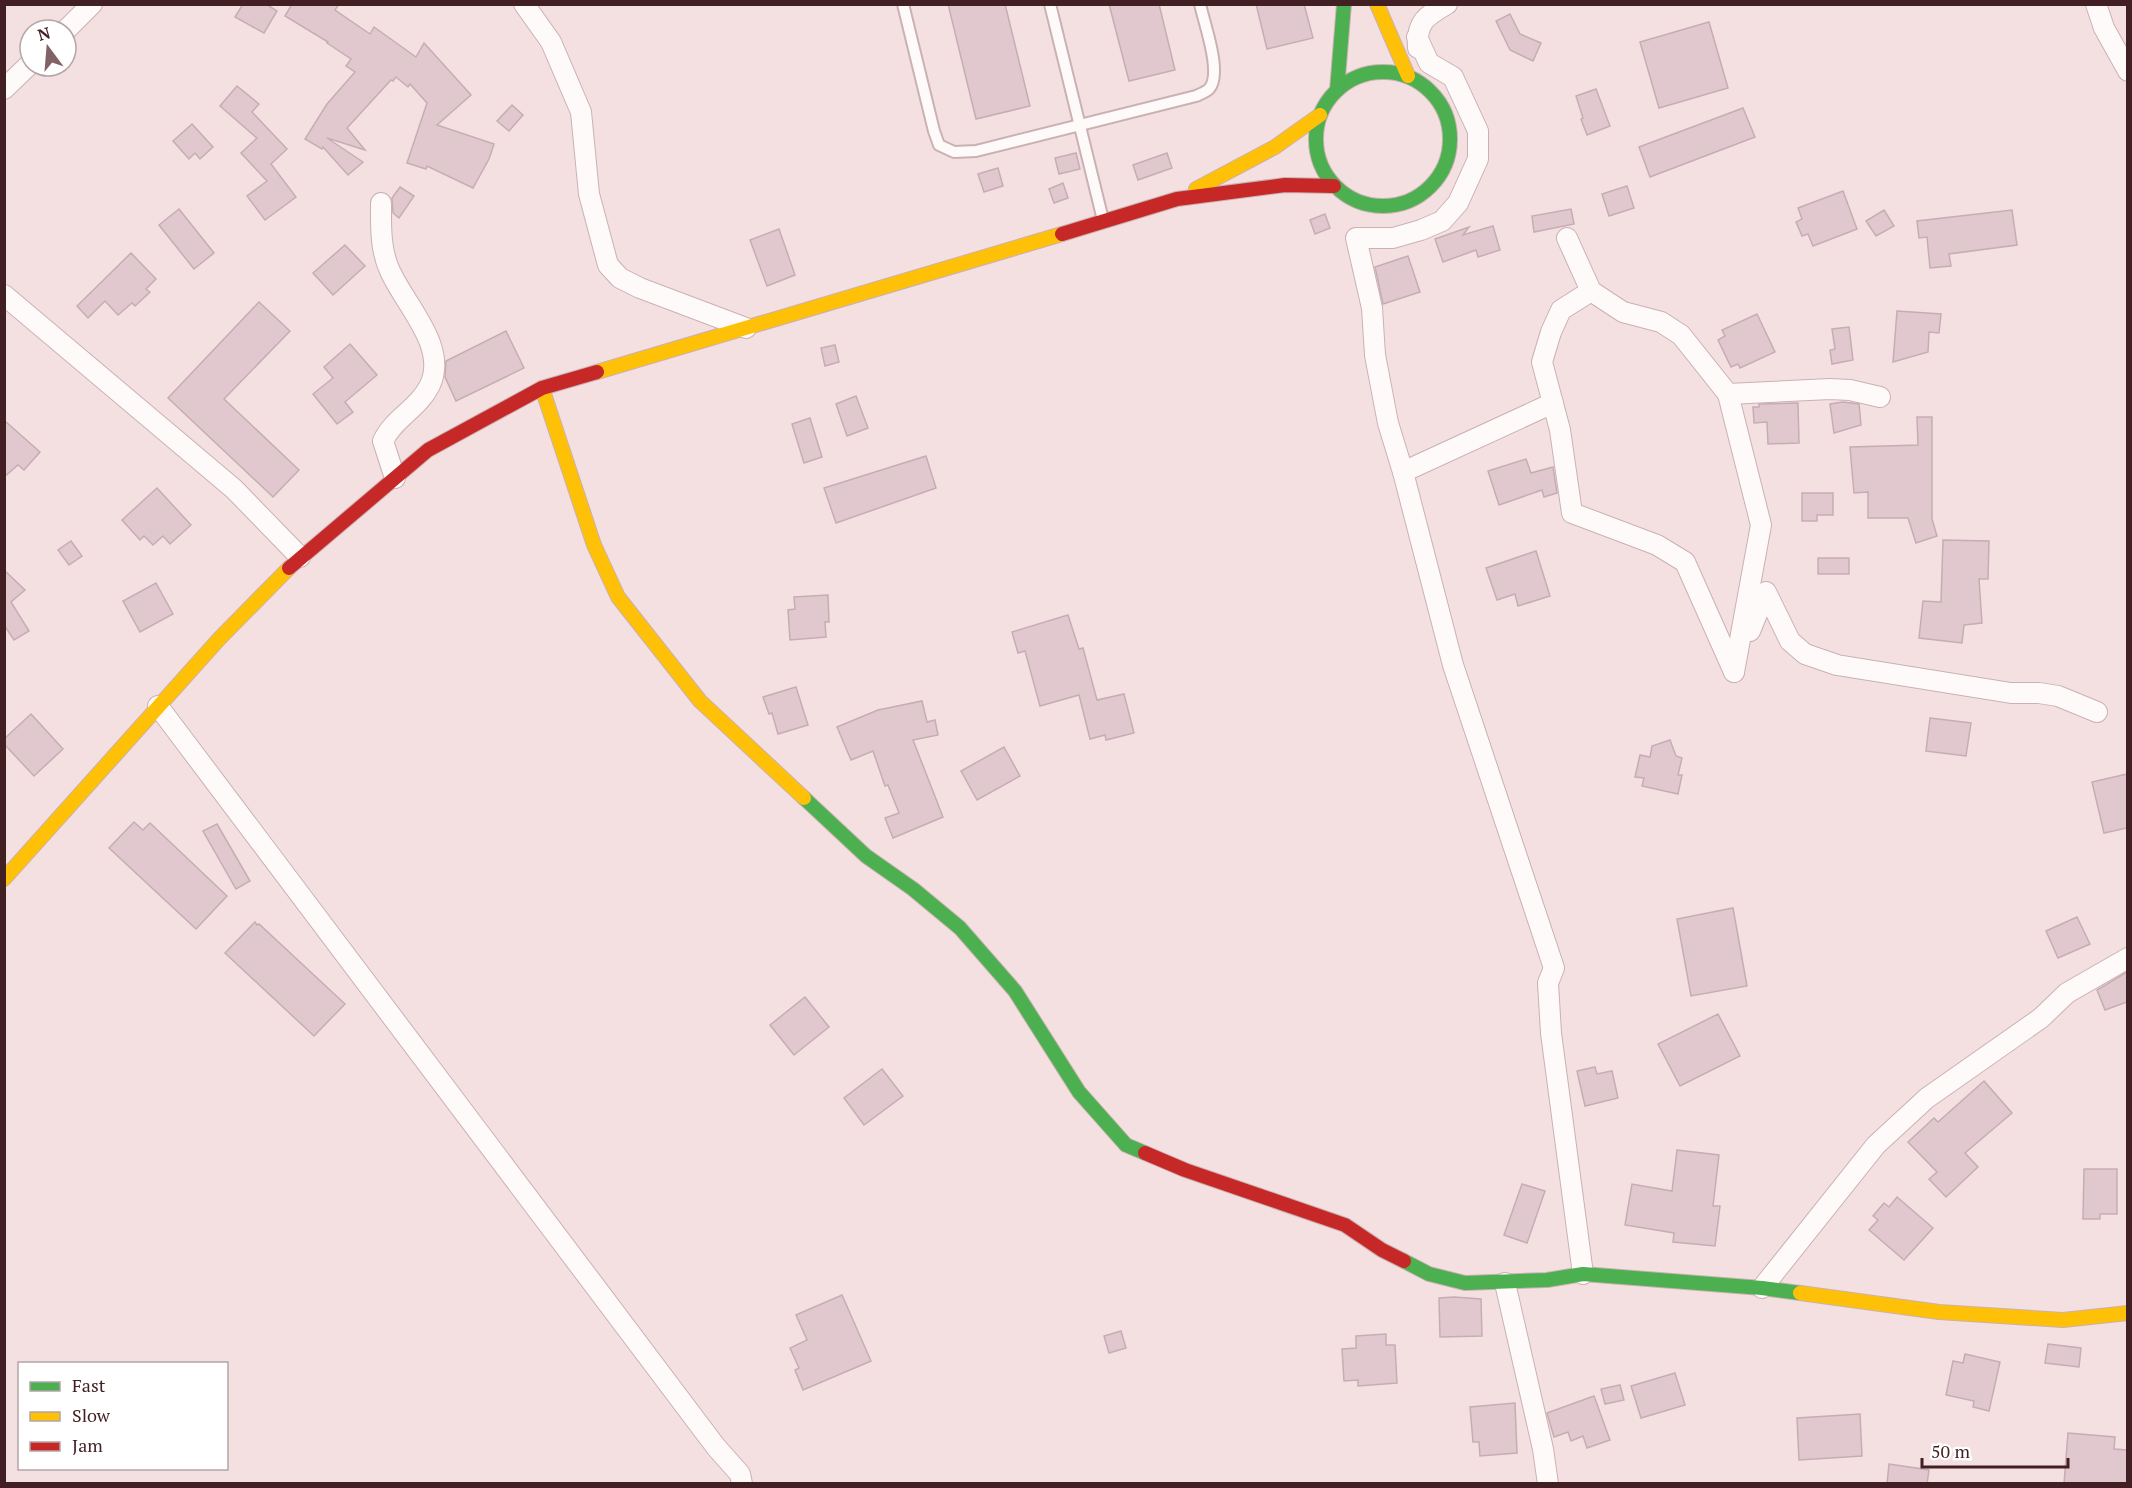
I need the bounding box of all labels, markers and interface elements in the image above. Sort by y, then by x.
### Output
north arrow [18,18,78,78]
text: N [35,21,53,46]
legend [18,1362,228,1470]
text: Fast [72,1373,106,1397]
text: Slow [72,1403,111,1427]
scale bar [1922,1431,2068,1469]
text: Jam [72,1433,103,1457]
text: 50 m [1931,1439,1971,1463]

